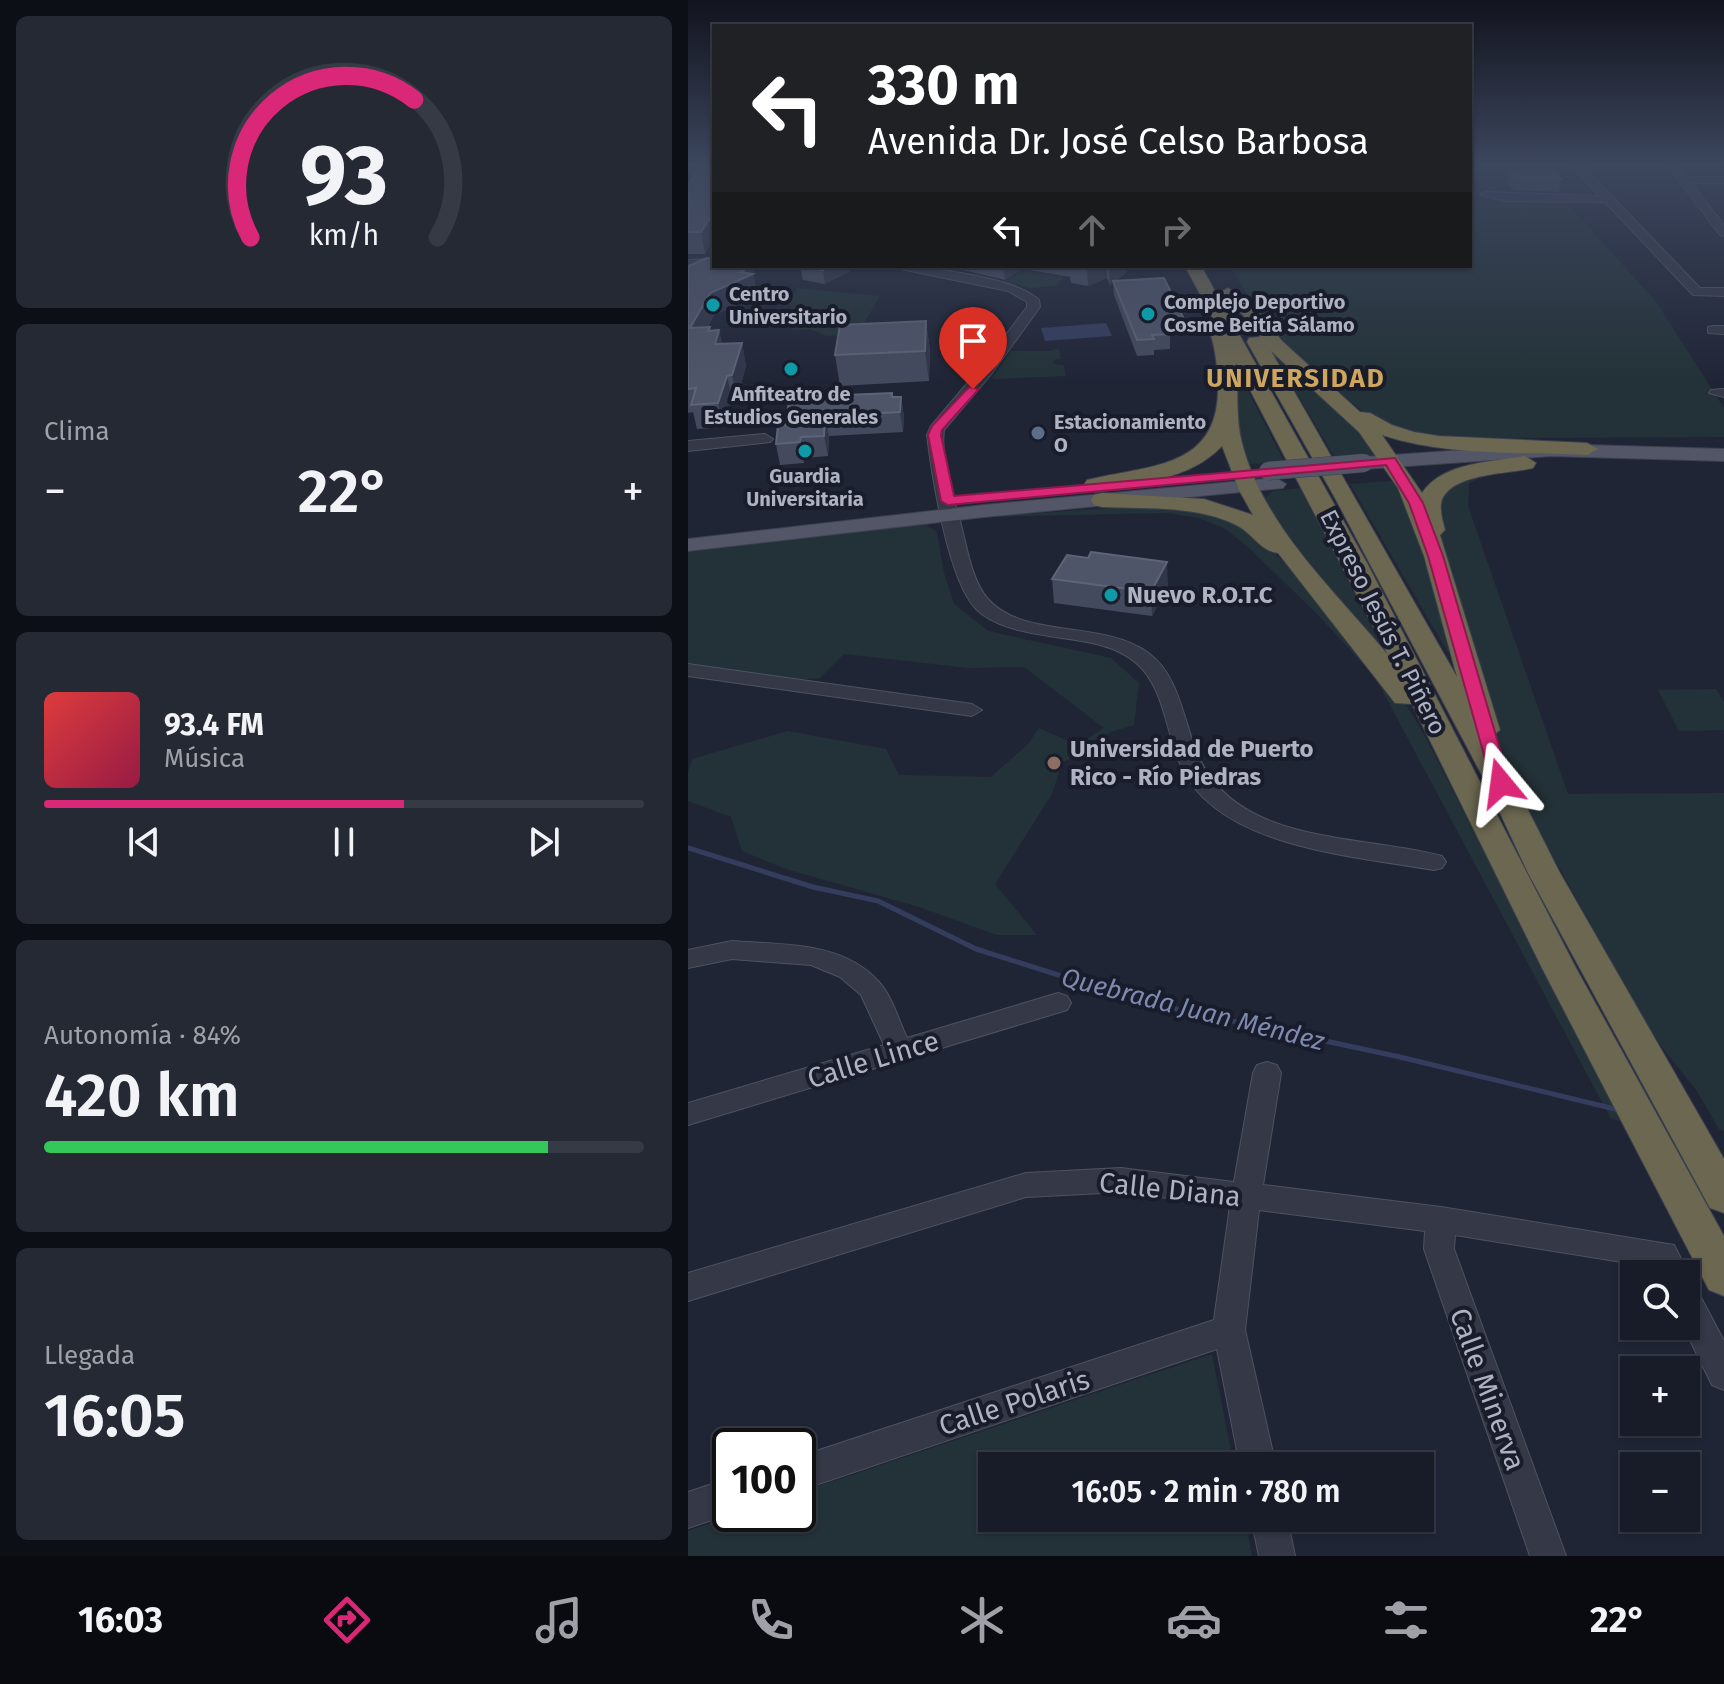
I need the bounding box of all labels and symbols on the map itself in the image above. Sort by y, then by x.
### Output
place label: Centro Universitario [729,282,848,329]
place label: Complejo Deportivo Cosme Beitía Sálamo [1164,290,1355,337]
marker: Centro Universitario [704,296,722,314]
marker: Complejo Deportivo Cosme Beitía Sálamo [1139,305,1157,323]
pin [939,307,1007,389]
marker: Anfiteatro de Estudios Generales [782,360,800,378]
district label: UNIVERSIDAD [1206,363,1386,394]
place label: Anfiteatro de Estudios Generales [704,382,878,429]
place label: Estacionamiento O [1054,410,1206,457]
marker: Estacionamiento O [1029,424,1047,442]
marker: Guardia Universitaria [796,442,814,460]
place label: Guardia Universitaria [746,464,864,511]
street label: Expreso Jesús T. Piñero [1314,505,1452,739]
place label: Nuevo R.O.T.C [1127,581,1273,609]
marker: Nuevo R.O.T.C [1102,586,1120,604]
place label: Universidad de Puerto Rico - Río Piedras [1070,735,1314,791]
position arrow [1459,741,1543,825]
marker: Universidad de Puerto Rico - Río Piedras [1045,754,1063,772]
water label: Quebrada Juan Méndez [1058,962,1328,1057]
street label: Calle Lince [803,1024,943,1095]
street label: Calle Diana [1098,1166,1242,1213]
street label: Calle Minerva [1443,1304,1532,1475]
street label: Calle Polaris [935,1363,1094,1442]
speed limit sign: 100 [712,1428,816,1532]

